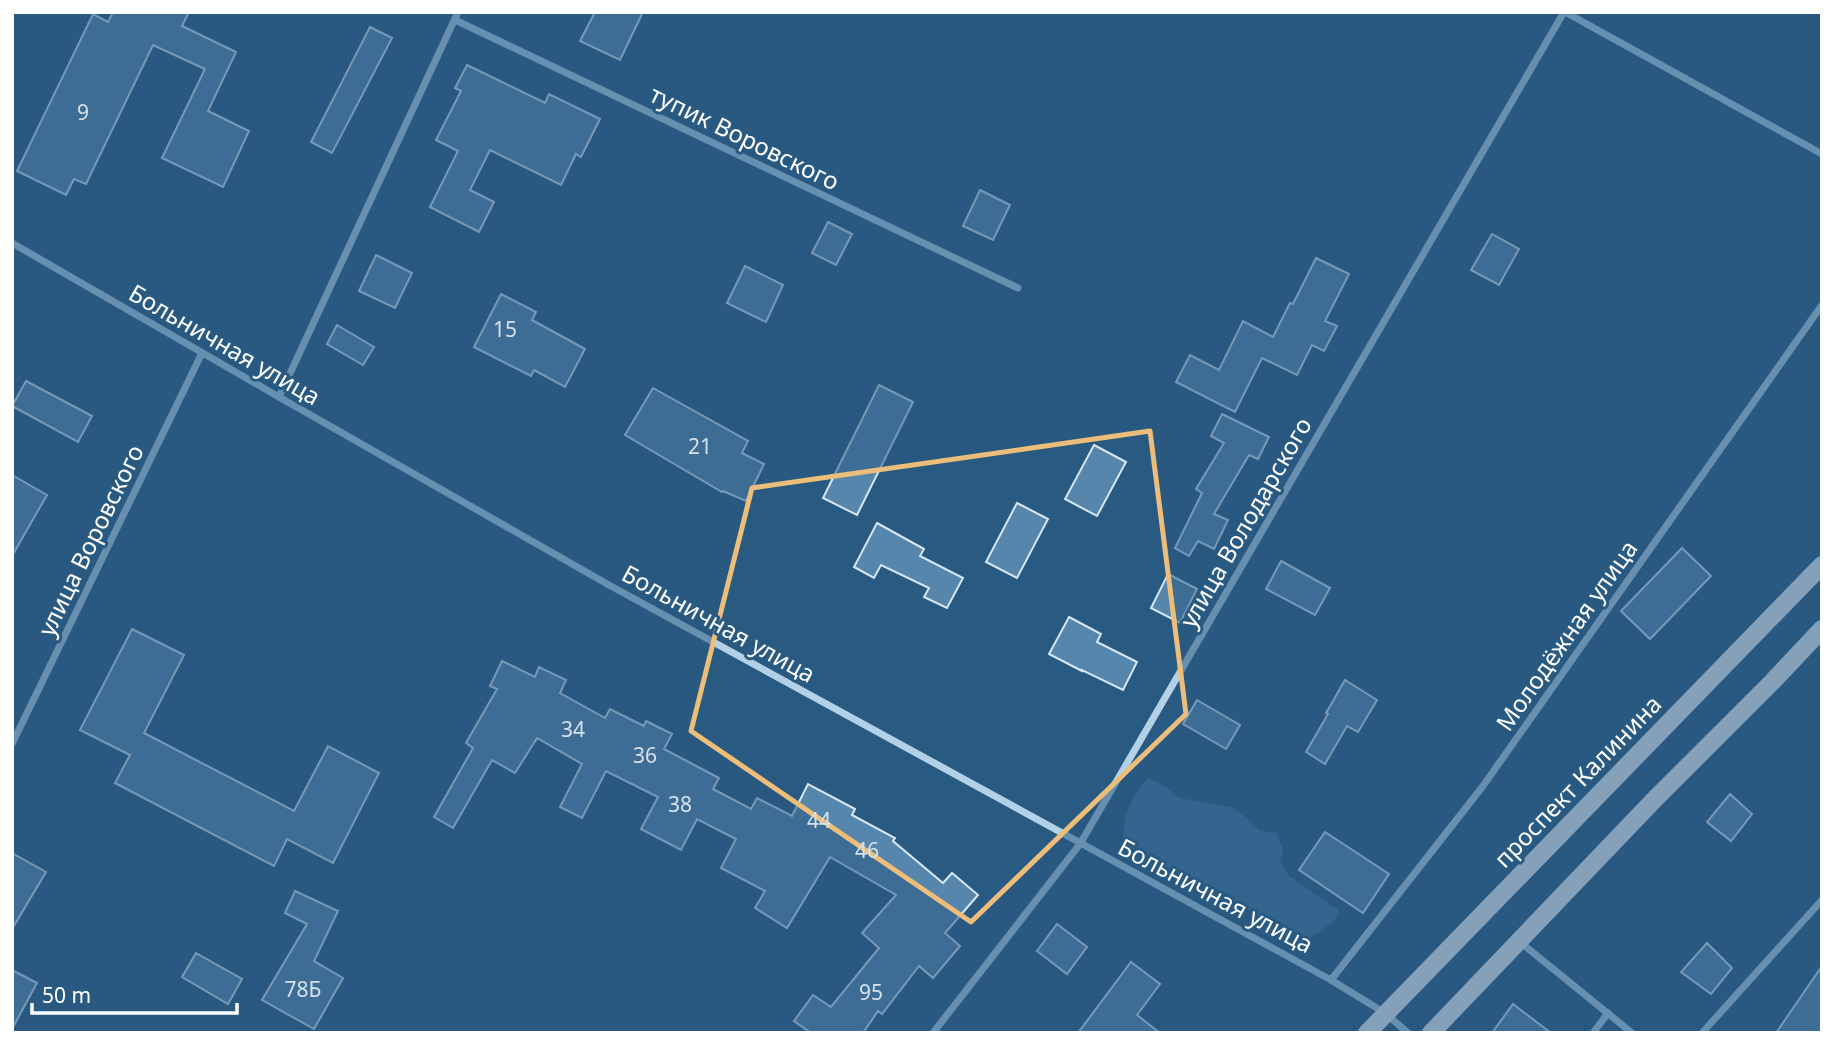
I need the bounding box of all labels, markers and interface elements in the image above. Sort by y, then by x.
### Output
street label: тупик Воровского [645,77,845,197]
house number: 9 [77,98,89,126]
street label: Больничная улица [123,276,327,412]
house number: 15 [493,315,517,343]
street label: улица Володарского [1171,411,1319,633]
house number: 21 [688,432,712,460]
street label: улица Воровского [29,439,151,641]
street label: Молодёжная улица [1488,533,1644,737]
street label: Больничная улица [616,556,822,690]
street label: проспект Калинина [1486,688,1668,874]
house number: 34 [561,715,585,743]
house number: 36 [633,741,657,769]
house number: 38 [668,790,692,818]
house number: 44 [807,806,831,834]
street label: Больничная улица [1113,830,1319,960]
house number: 46 [855,836,879,864]
scale bar [32,972,236,1016]
house number: 78Б [285,975,321,1003]
house number: 95 [859,978,883,1006]
text: 50 m [42,981,91,1009]

